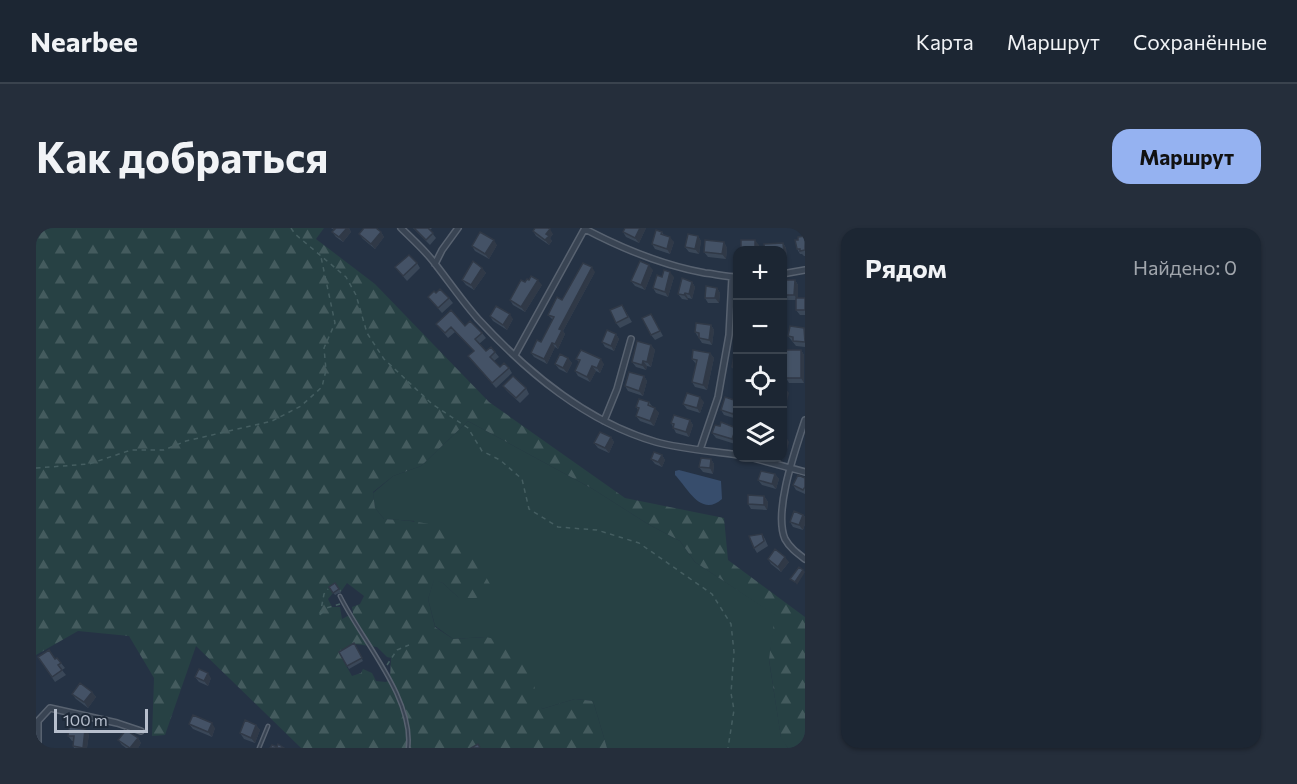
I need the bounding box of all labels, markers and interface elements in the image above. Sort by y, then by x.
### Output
text: Nearbee [30,24,138,58]
text: Карта [916,29,974,54]
text: Маршрут [1007,29,1100,54]
text: Сохранённые [1133,29,1267,54]
button: Маршрут [1112,129,1261,184]
text: Как добраться [36,130,328,182]
map controls [733,246,787,462]
button: + [733,246,787,300]
text: Рядом [865,252,947,283]
text: Найдено: 0 [1133,255,1237,279]
button: − [733,300,787,354]
button: locate [733,354,787,408]
button: layers [733,408,787,462]
scale bar [54,706,148,733]
text: 100 m [63,710,108,729]

